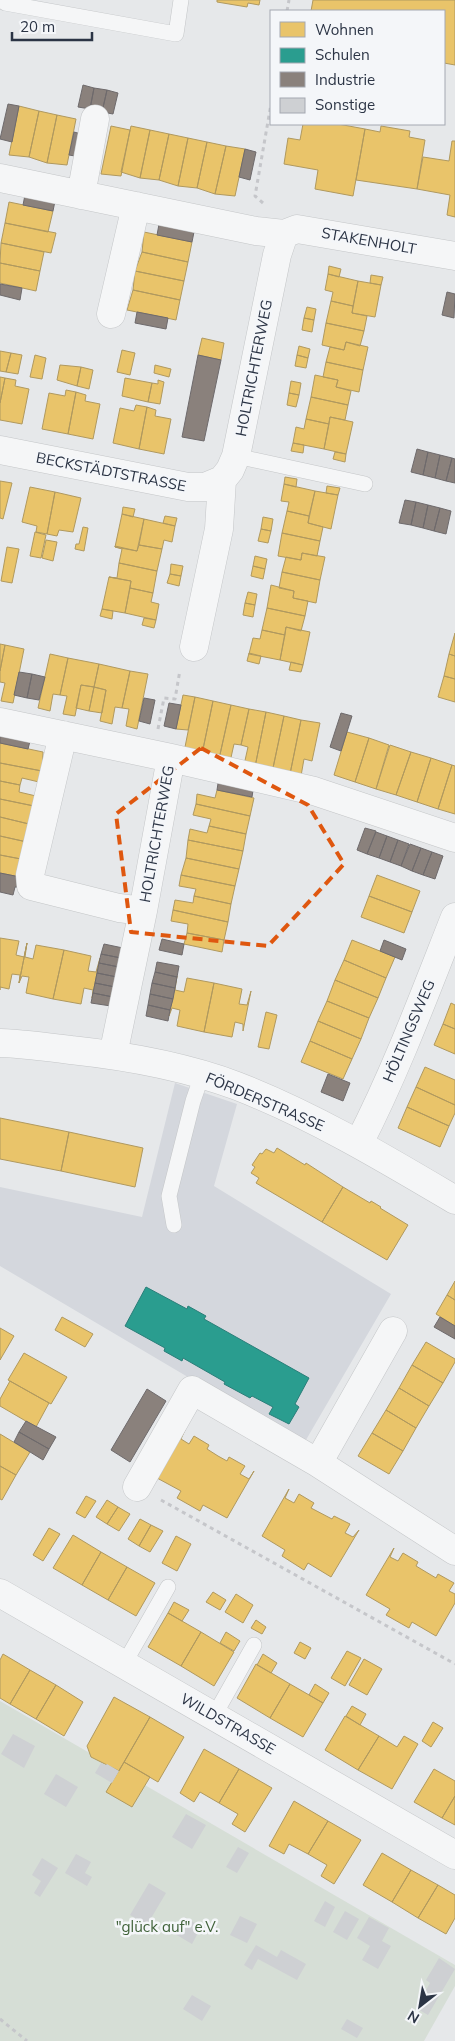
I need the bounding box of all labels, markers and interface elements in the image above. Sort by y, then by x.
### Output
scale bar [12,10,92,42]
legend [270,10,445,125]
text: 20 m [20,17,55,36]
text: Wohnen [315,20,374,39]
text: Schulen [315,45,370,64]
text: Industrie [315,70,375,89]
text: Sonstige [315,95,375,114]
street label: STAKENHOLT [320,223,418,258]
street label: HOLTRICHTERWEG [231,298,276,438]
street label: BECKSTÄDTSTRASSE [34,448,188,495]
street label: HOLTRICHTERWEG [135,764,178,904]
street label: HÖLTINGSWEG [378,976,439,1085]
street label: FÖRDERSTRASSE [203,1068,328,1135]
street label: WILDSTRASSE [177,1689,279,1759]
park label: "glück auf" e.V. [116,1917,218,1936]
north arrow [395,1981,445,2031]
text: N [404,2007,422,2028]

